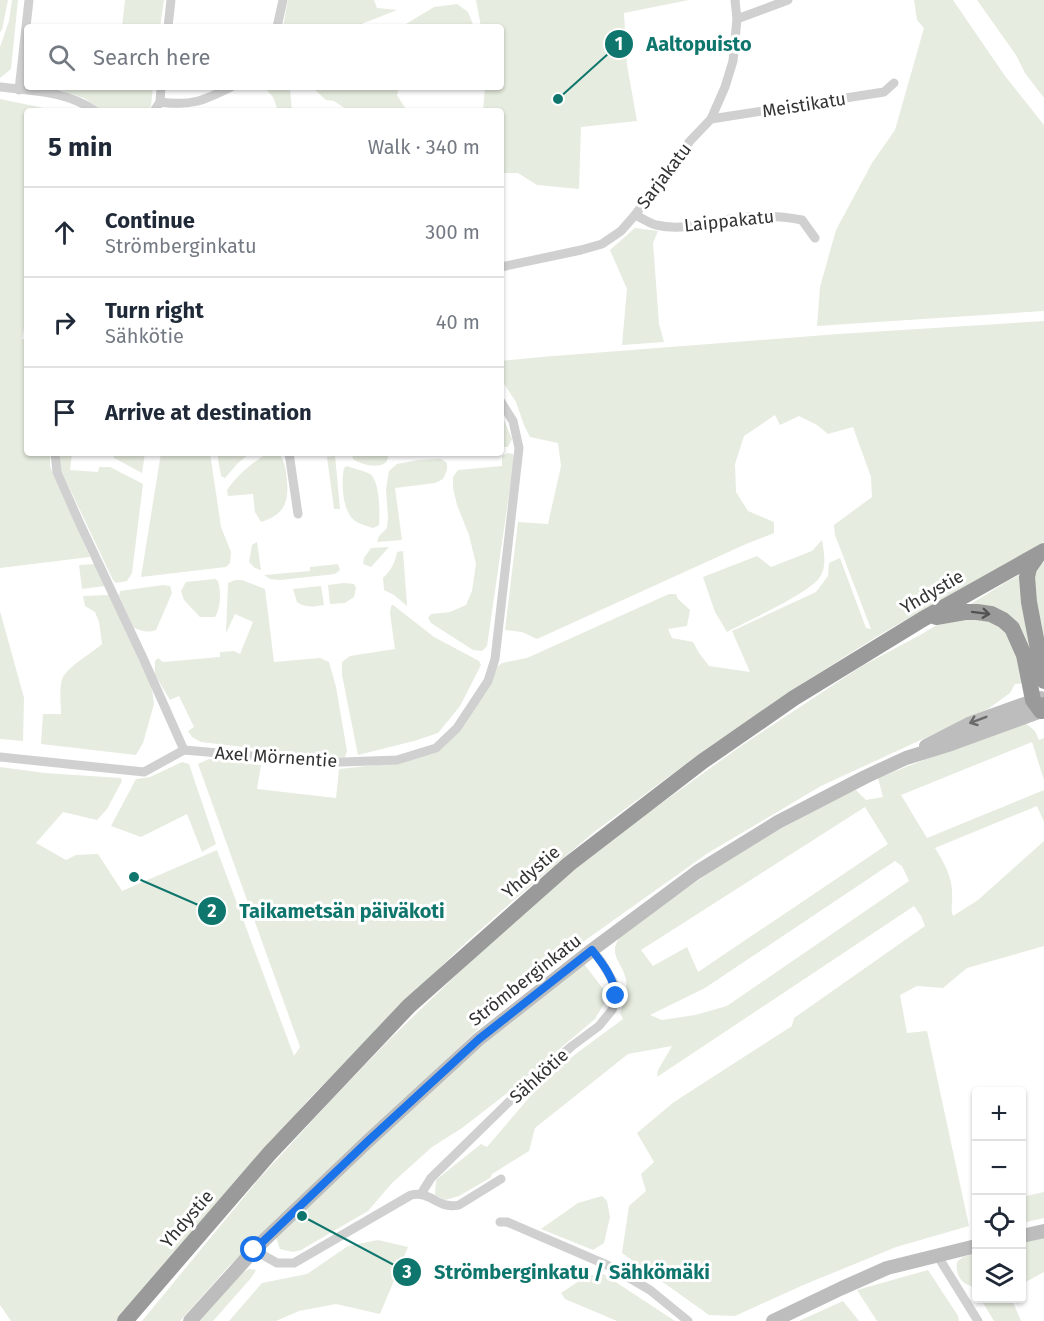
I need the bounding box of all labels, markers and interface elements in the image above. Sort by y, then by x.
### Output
search box [24,24,504,90]
callout: Aaltopuisto [604,25,764,63]
text: Aaltopuisto [645,32,752,56]
text: 1 [615,33,623,55]
icon: search [45,41,78,74]
text: Search here [93,44,211,71]
street label: Meistikatu [761,88,847,122]
text: 5 min [48,132,112,163]
text: Walk · 340 m [368,135,480,159]
street label: Sarjakatu [632,139,696,213]
street label: Laippakatu [683,205,775,237]
text: Continue [105,207,195,234]
icon: ahead [48,216,81,249]
text: 300 m [425,220,480,244]
text: Strömberginkatu [105,234,257,258]
text: Turn right [105,297,204,324]
icon: right [48,306,81,339]
text: 40 m [436,310,480,334]
text: Sähkötie [105,324,184,348]
icon: arrive [48,396,81,429]
text: Arrive at destination [105,399,312,426]
street label: Yhdystie [896,565,968,619]
one-way arrow [971,608,990,619]
one-way arrow [969,716,988,727]
street label: Axel Mörnentie [214,742,338,772]
street label: Yhdystie [498,841,564,903]
callout: Taikametsän päiväkoti [197,892,456,930]
text: Taikametsän päiväkoti [239,899,445,923]
text: 2 [207,900,217,922]
street label: Strömberginkatu [464,929,586,1031]
route end [602,982,628,1008]
street label: Sähkötie [505,1044,573,1108]
map controls [972,1087,1026,1303]
button: + [972,1087,1026,1141]
button: − [972,1141,1026,1195]
street label: Yhdystie [156,1186,218,1252]
button: locate [972,1195,1026,1249]
route start [240,1236,266,1262]
button: layers [972,1249,1026,1303]
callout: Strömberginkatu / Sähkömäki [392,1253,722,1291]
text: Strömberginkatu / Sähkömäki [434,1260,710,1284]
text: 3 [401,1261,412,1283]

